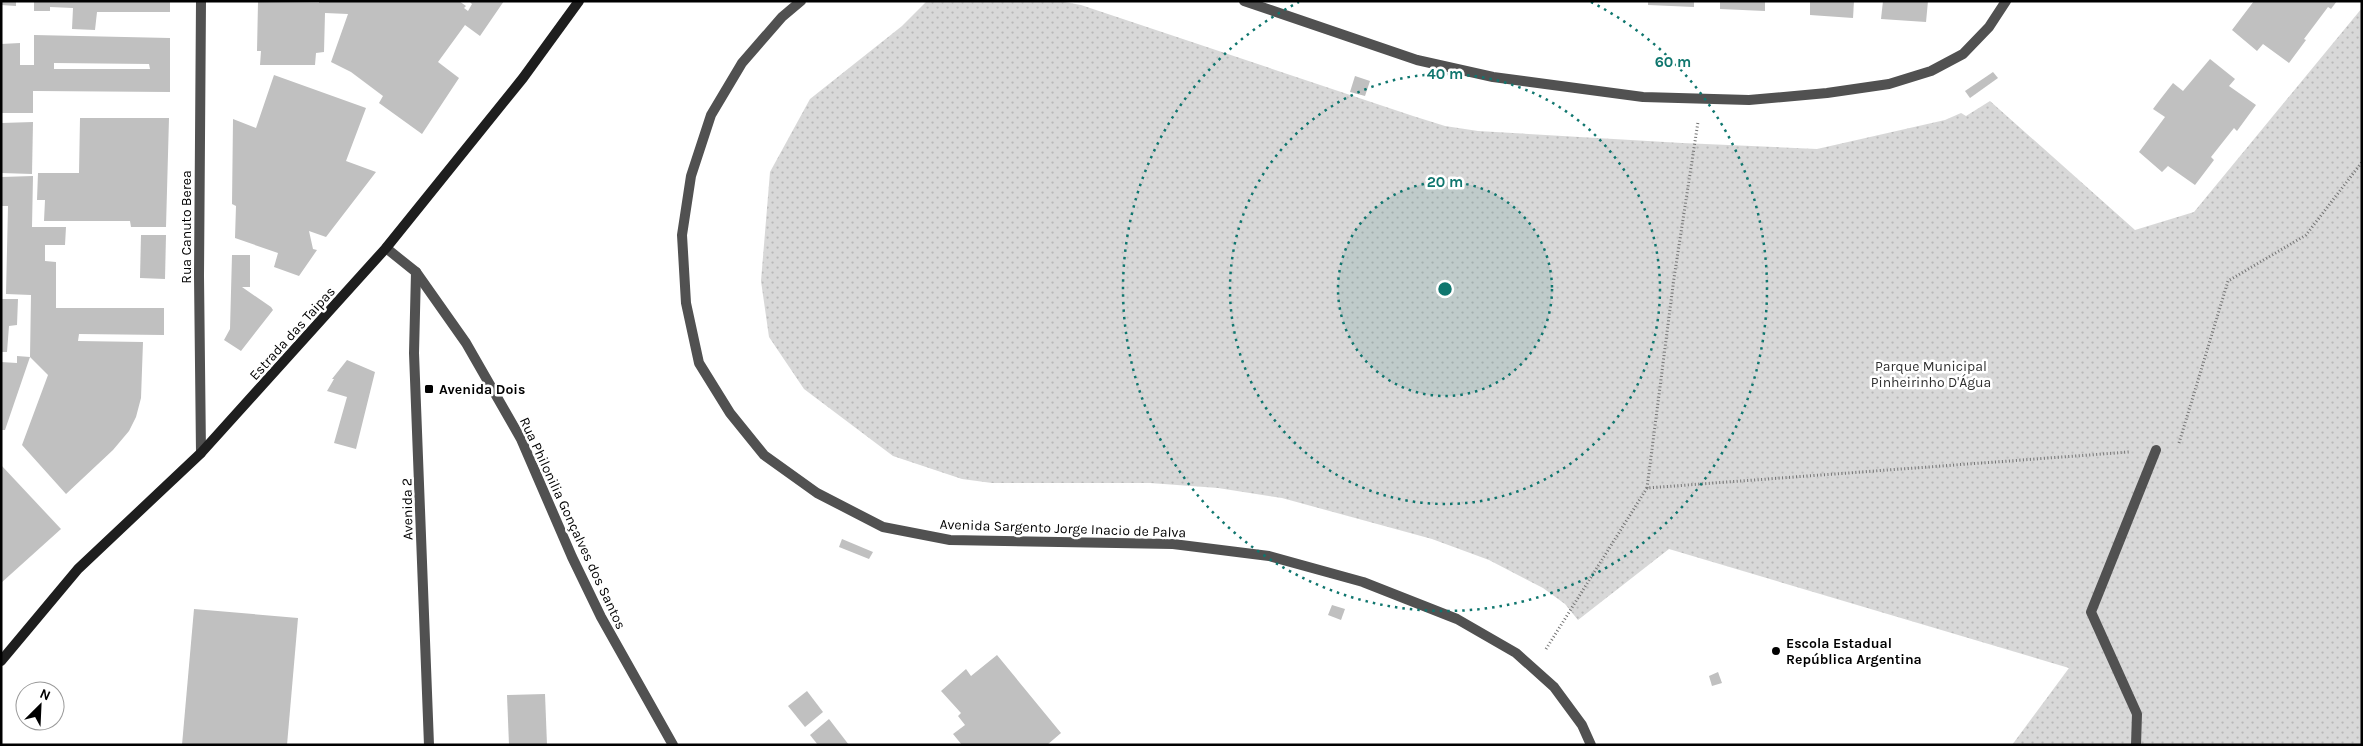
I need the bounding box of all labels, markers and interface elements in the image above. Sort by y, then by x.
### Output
text: 60 m [1655,53,1691,71]
text: 40 m [1427,65,1463,83]
street label: Rua Canuto Berea [178,170,195,284]
text: 20 m [1427,173,1463,191]
centre of rings [1436,280,1454,298]
street label: Estrada das Taipas [246,283,339,384]
park label: Parque Municipal Pinheirinho D'Água [1871,358,1991,391]
place label: Avenida Dois [439,381,525,398]
marker: Avenida Dois [423,383,435,395]
street label: Rua Philonilia Gonçalves dos Santos [516,414,629,632]
street label: Avenida 2 [398,478,417,540]
street label: Avenida Sargento Jorge Inacio de Palva [939,516,1187,541]
place label: Escola Estadual República Argentina [1786,635,1922,668]
marker: Escola Estadual República Argentina [1770,645,1782,657]
north arrow [15,681,65,731]
text: N [37,685,53,704]

